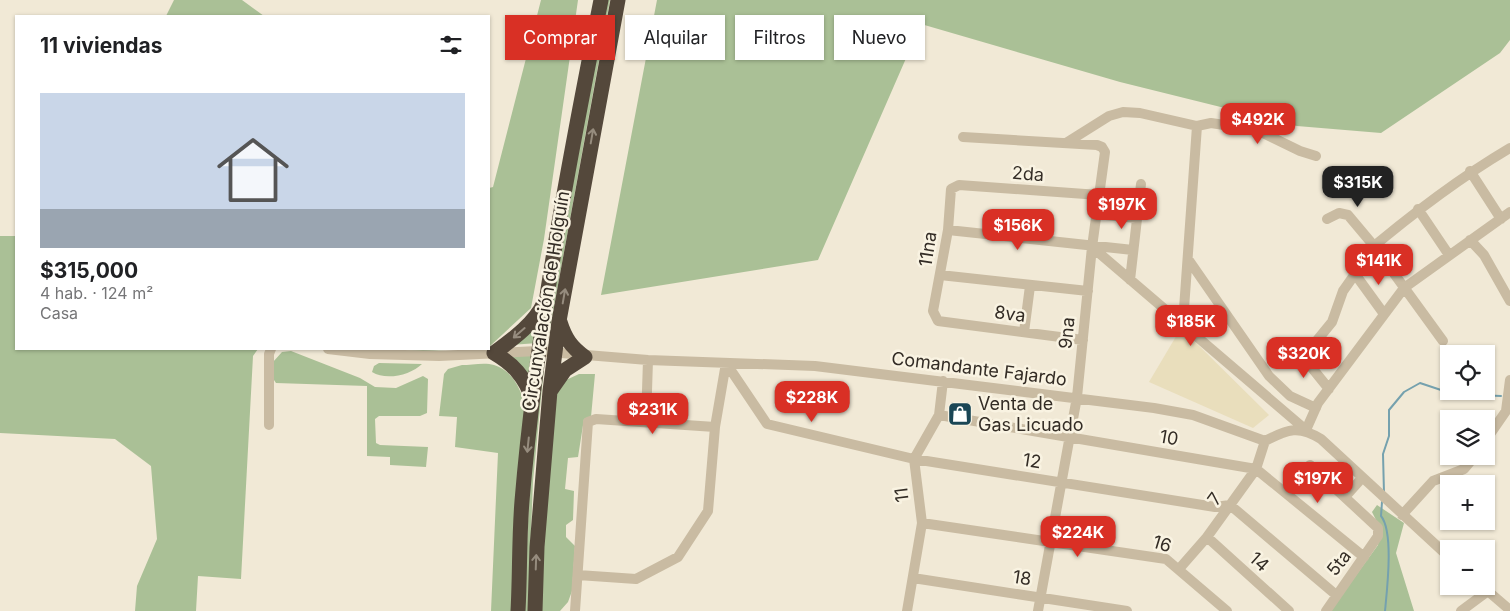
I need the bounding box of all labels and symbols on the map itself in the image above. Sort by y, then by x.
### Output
pin: $492K [1223,102,1293,145]
one-way arrow [588,129,598,145]
street label: 2da [1011,162,1045,185]
pin: $315K [1323,166,1393,208]
pin: $197K [1087,188,1157,230]
street label: Circunvalación de Holguín [518,189,573,413]
pin: $156K [983,208,1053,251]
street label: 11na [914,230,941,268]
pin: $141K [1344,244,1414,286]
one-way arrow [559,289,569,305]
street label: 8va [993,301,1027,326]
pin: $185K [1156,304,1226,347]
street label: 9na [1054,316,1079,350]
one-way arrow [513,328,526,339]
pin: $320K [1269,336,1339,379]
street label: Comandante Fajardo [890,347,1068,390]
pin: $228K [777,380,847,423]
pin: $231K [618,392,688,435]
place label: Venta de Gas Licuado [978,393,1084,435]
shop icon: Venta de Gas Licuado [947,401,973,427]
street label: 10 [1158,426,1180,449]
one-way arrow [523,437,533,453]
street label: 12 [1021,449,1043,472]
pin: $197K [1283,462,1353,504]
street label: 11 [890,487,913,504]
street label: 7 [1203,488,1226,509]
pin: $224K [1043,516,1113,558]
street label: 16 [1150,531,1174,556]
street label: 5ta [1322,546,1355,580]
street label: 14 [1245,547,1273,576]
one-way arrow [531,555,541,571]
street label: 18 [1011,566,1033,589]

